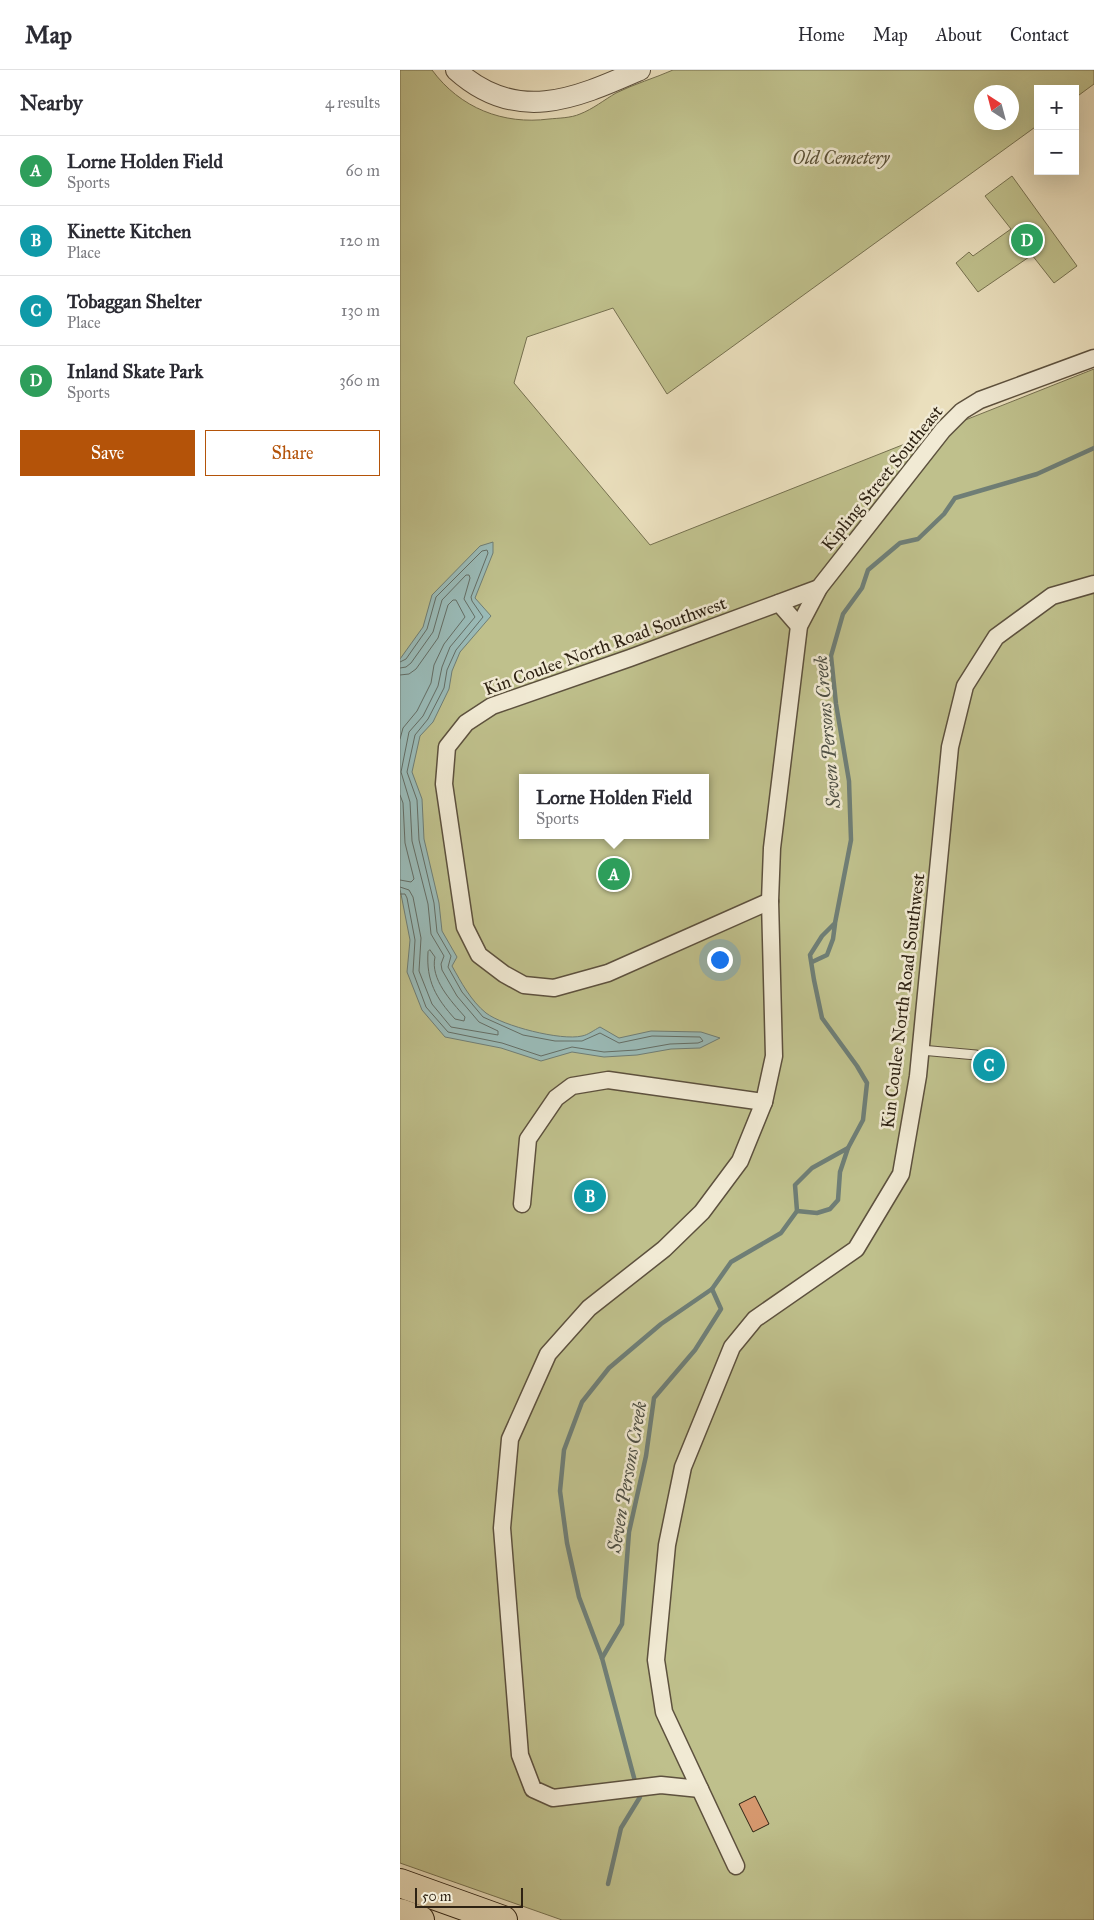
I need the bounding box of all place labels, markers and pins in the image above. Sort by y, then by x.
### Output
pin: D [1011,221,1043,259]
pin: A [598,855,630,893]
pin: C [973,1046,1005,1084]
pin: B [574,1177,606,1215]

